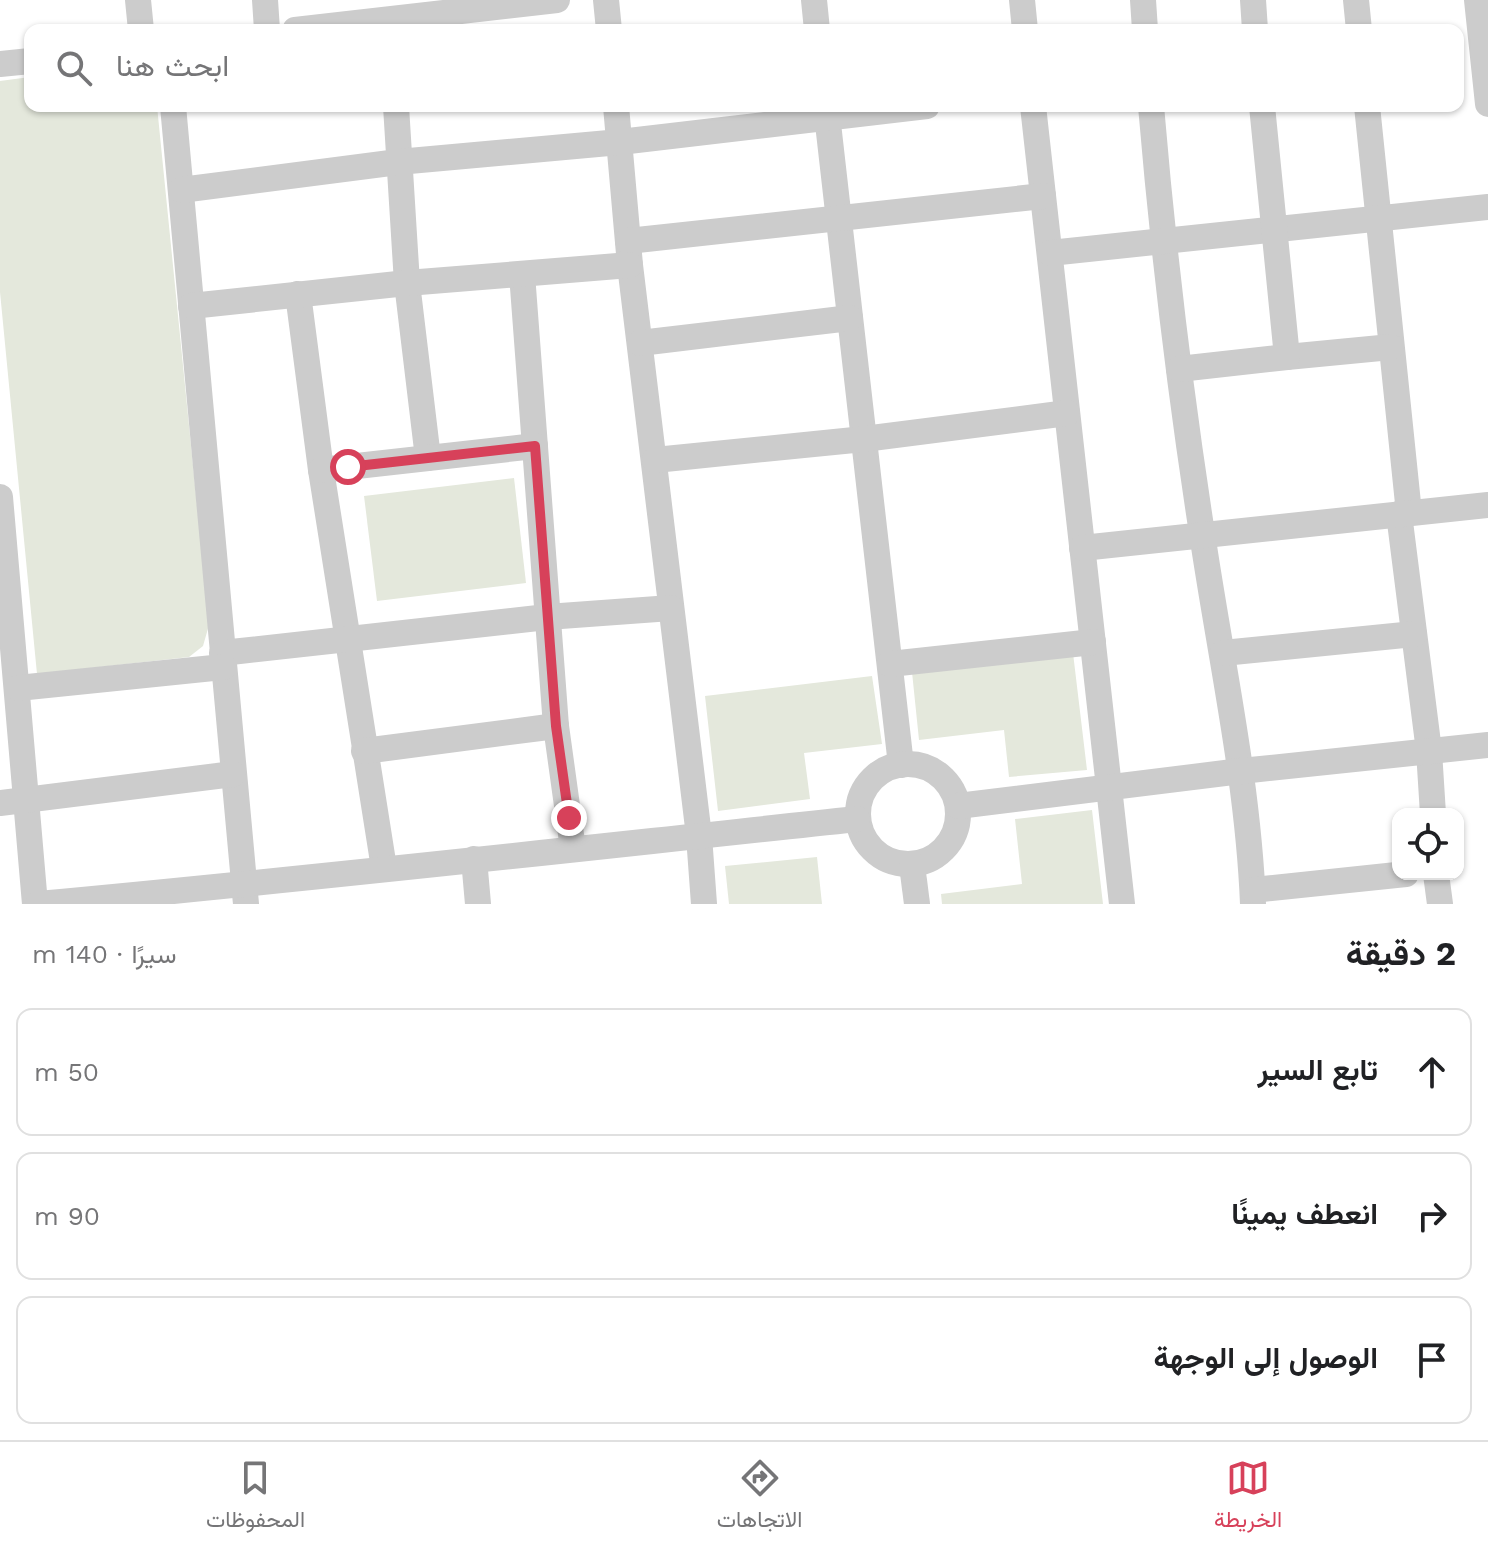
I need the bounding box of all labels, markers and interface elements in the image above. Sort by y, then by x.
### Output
search box [24,24,1464,112]
icon: search [52,46,96,90]
text: ابحث هنا [116,48,229,83]
route start [330,449,366,485]
route end [551,800,587,836]
map controls [1392,808,1464,880]
button: locate [1392,808,1464,880]
text: 2 دقيقة [1346,933,1456,973]
text: سيرًا · 140 m [32,939,177,969]
icon: ahead [1410,1050,1454,1094]
text: تابع السير [1258,1052,1378,1087]
text: 50 m [34,1057,99,1087]
icon: right [1410,1194,1454,1238]
text: انعطف يمينًا [1231,1196,1378,1231]
text: 90 m [34,1201,100,1231]
icon: arrive [1410,1338,1454,1382]
text: الوصول إلى الوجهة [1153,1340,1378,1375]
tab: المحفوظات [206,1456,305,1539]
tab: الاتجاهات [717,1456,802,1539]
tab: الخريطة [1214,1456,1282,1539]

